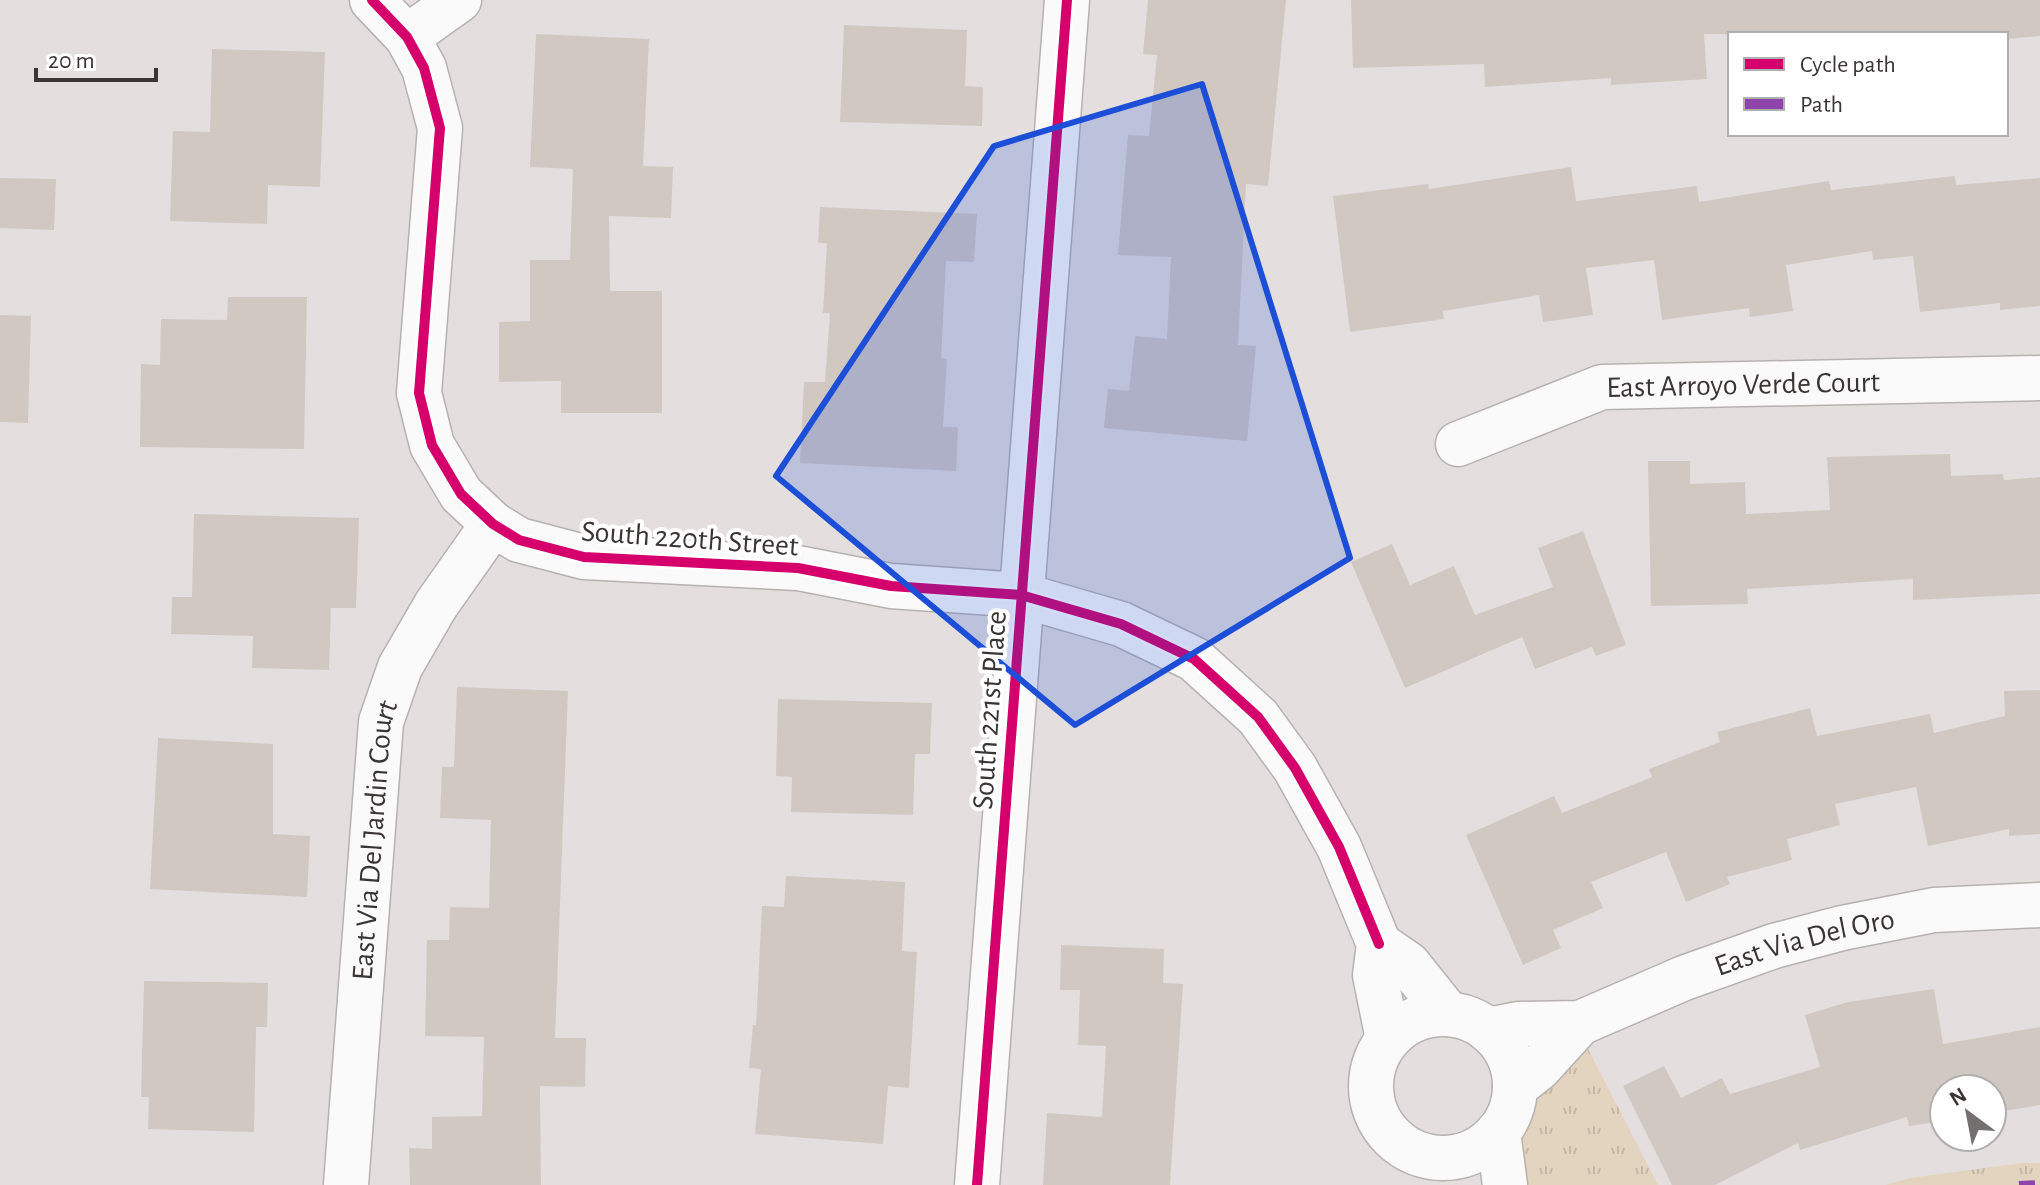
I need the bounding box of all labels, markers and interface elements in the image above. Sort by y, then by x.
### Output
scale bar [36,32,156,82]
legend [1728,32,2008,136]
text: 20 m [48,49,95,73]
text: Cycle path [1800,53,1896,77]
text: Path [1800,93,1843,117]
street label: East Arroyo Verde Court [1606,367,1881,403]
street label: South 220th Street [580,516,800,562]
street label: South 221st Place [968,610,1012,810]
street label: East Via Del Jardin Court [348,696,404,981]
street label: East Via Del Oro [1711,904,1897,982]
north arrow [1928,1073,2008,1153]
text: N [1946,1084,1970,1110]

